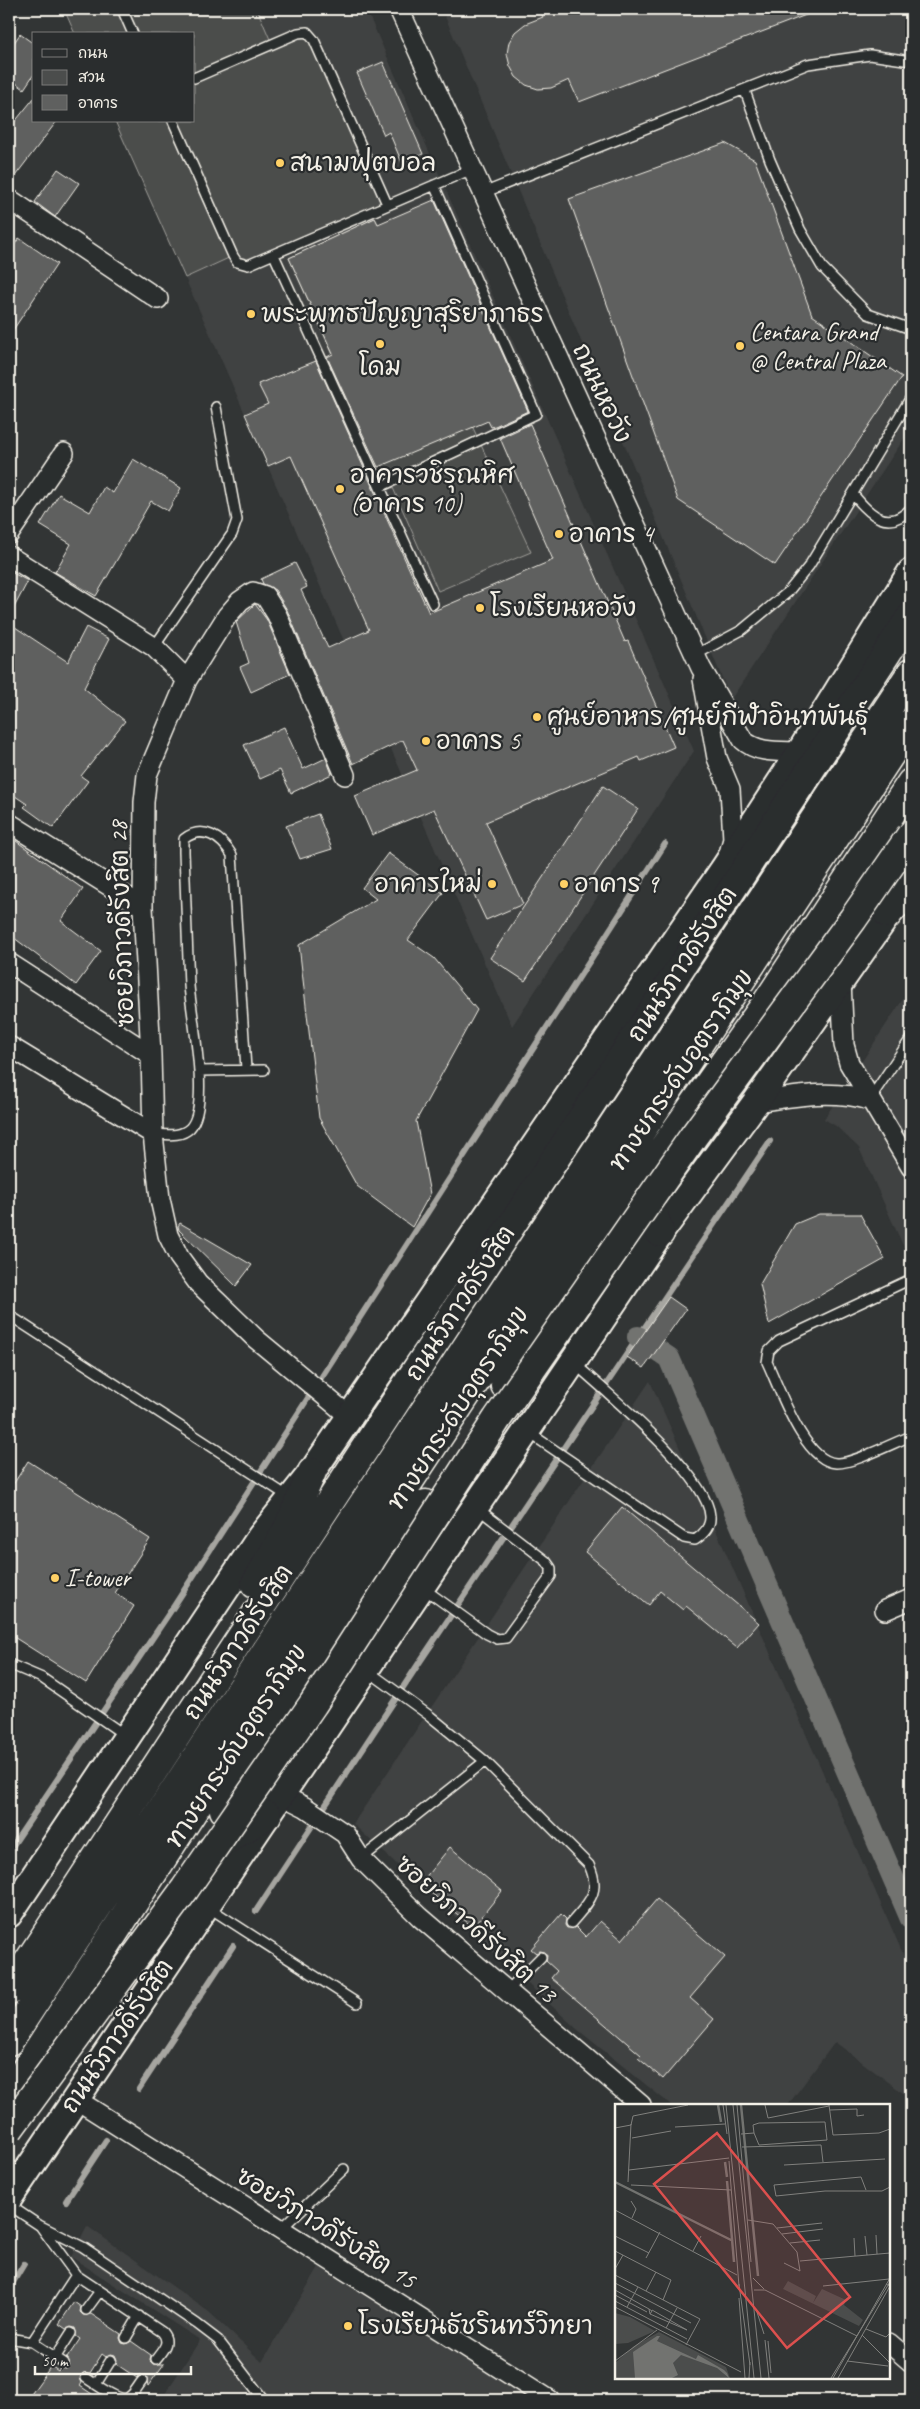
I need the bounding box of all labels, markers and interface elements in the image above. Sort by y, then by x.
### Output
legend [32,32,195,122]
text: ถนน [78,44,107,63]
text: สวน [78,68,105,87]
text: อาคาร [78,94,118,113]
place label: สนามฟุตบอล [290,147,436,181]
marker: สนามฟุตบอล [274,157,286,169]
place label: พระพุทธปัญญาสุริยาภาธร [261,298,544,332]
marker: พระพุทธปัญญาสุริยาภาธร [245,308,257,320]
place label: Centara Grand @ Central Plaza [750,316,888,377]
marker: โดม [374,338,386,350]
street label: ถนนหอวัง [565,338,639,448]
marker: Centara Grand @ Central Plaza [734,340,746,352]
place label: โดม [359,350,401,383]
place label: อาคารวชิรุณหิศ (อาคาร 10) [350,459,515,520]
marker: อาคารวชิรุณหิศ (อาคาร 10) [334,483,346,495]
place label: อาคาร 4 [569,518,656,550]
marker: อาคาร 4 [553,528,565,540]
place label: โรงเรียนหอวัง [490,591,636,624]
marker: โรงเรียนหอวัง [474,602,486,614]
place label: ศูนย์อาหาร/ศูนย์กีฬาอินทพันธุ์ [547,700,869,735]
marker: ศูนย์อาหาร/ศูนย์กีฬาอินทพันธุ์ [531,711,543,723]
place label: อาคาร 5 [436,725,522,757]
marker: อาคาร 5 [420,735,432,747]
street label: ซอยวิภาวดีรังสิต 28 [102,818,142,1028]
place label: อาคารใหม่ [374,867,482,900]
place label: อาคาร 9 [574,868,660,900]
marker: อาคารใหม่ [486,878,498,890]
marker: อาคาร 9 [558,878,570,890]
street label: ถนนวิภาวดีรังสิต [620,880,744,1048]
street label: ทางยกระดับอุตราภิมุข [601,963,762,1178]
street label: ถนนวิภาวดีรังสิต [398,1219,522,1387]
street label: ทางยกระดับอุตราภิมุข [380,1300,538,1517]
street label: ถนนวิภาวดีรังสิต [176,1558,300,1726]
place label: I-tower [65,1562,132,1594]
marker: I-tower [49,1572,61,1584]
street label: ทางยกระดับอุตราภิมุข [158,1638,316,1855]
street label: ซอยวิภาวดีรังสิต 13 [389,1848,565,2011]
street label: ถนนวิภาวดีรังสิต [54,1953,180,2119]
inset map [615,2104,890,2379]
street label: ซอยวิภาวดีรังสิต 15 [230,2160,424,2297]
place label: โรงเรียนธัชรินทร์วิทยา [358,2309,593,2342]
marker: โรงเรียนธัชรินทร์วิทยา [342,2320,354,2332]
scale bar [35,2344,191,2376]
text: 50 m [42,2352,69,2371]

